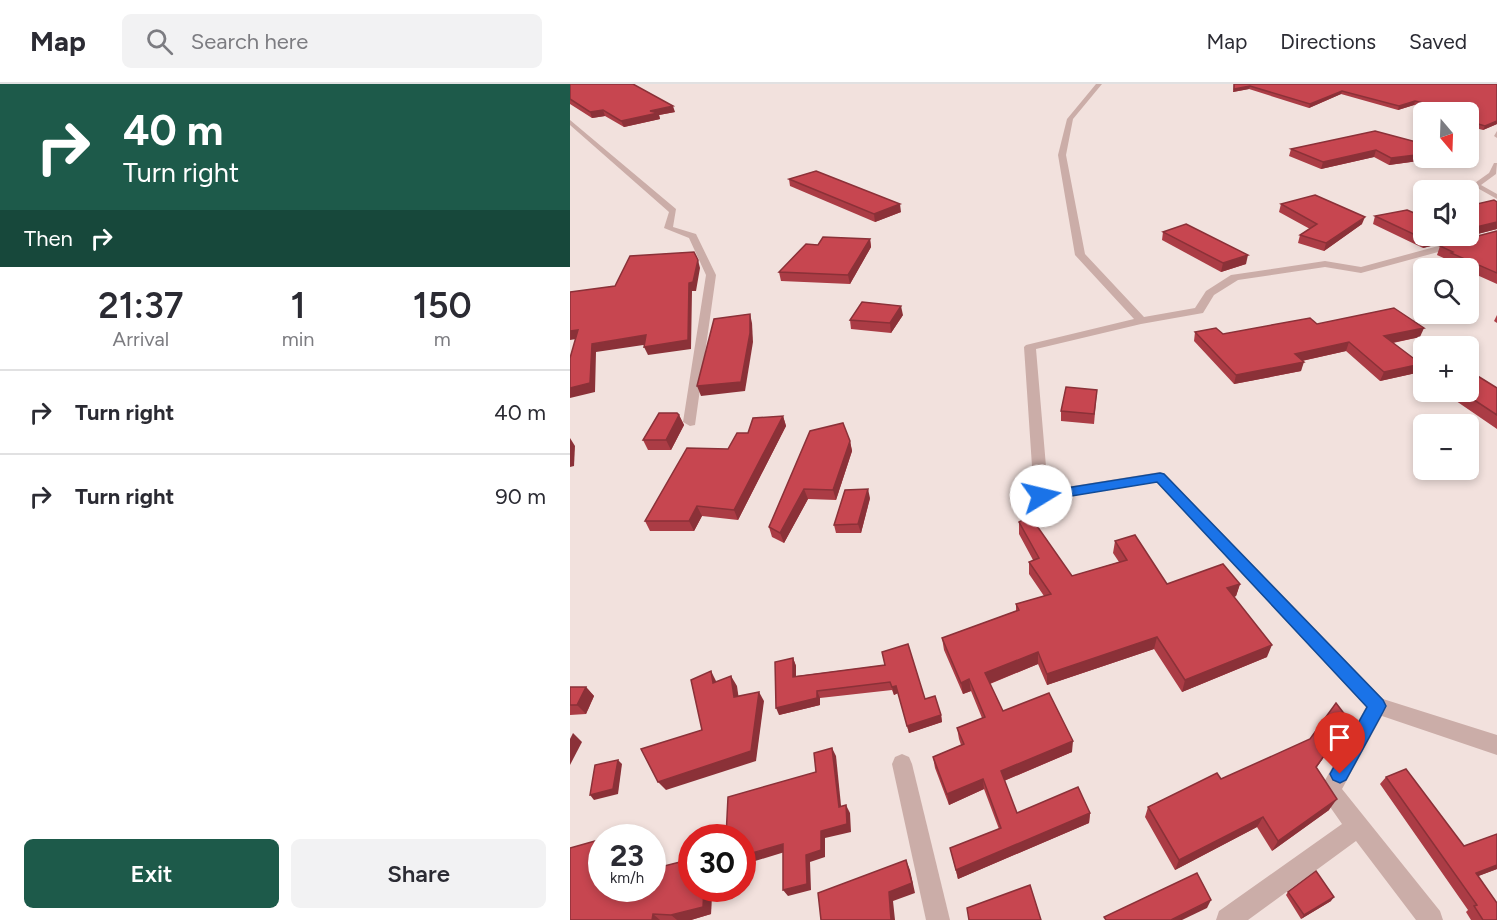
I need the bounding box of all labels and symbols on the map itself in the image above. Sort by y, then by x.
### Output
north arrow [1413,102,1479,168]
position arrow [1009,464,1073,528]
pin [1314,712,1365,774]
speed limit sign: 30 [678,824,756,902]

